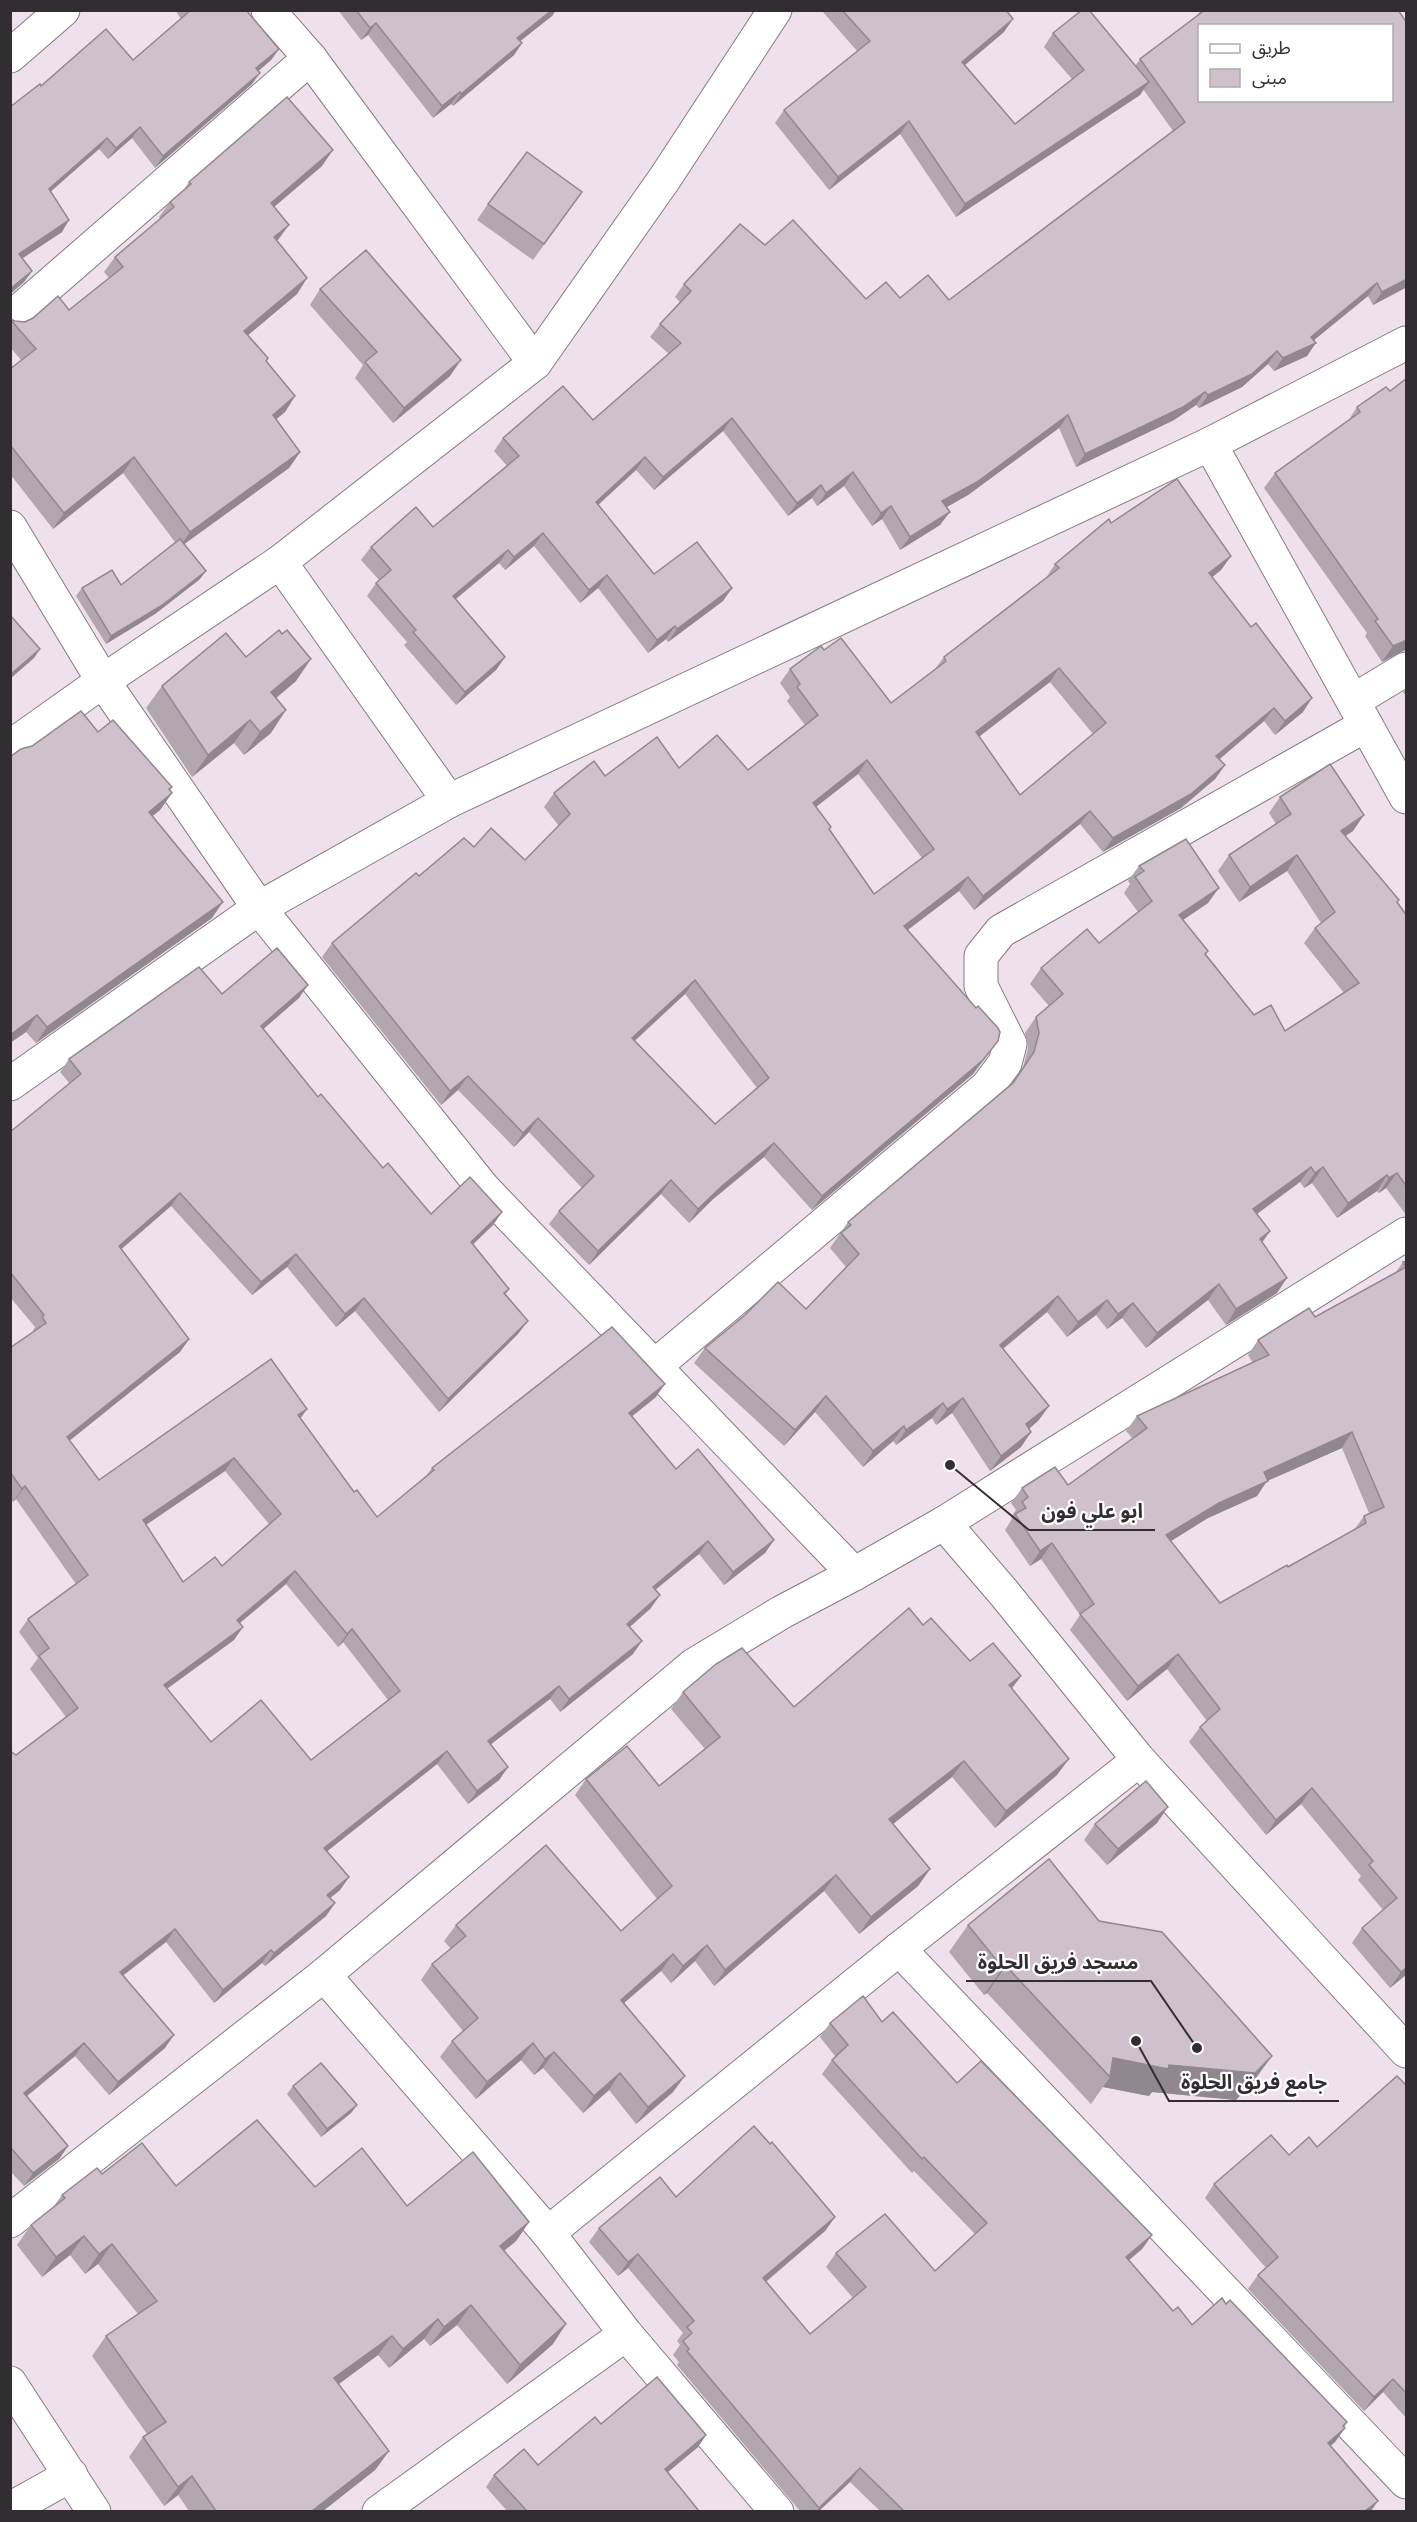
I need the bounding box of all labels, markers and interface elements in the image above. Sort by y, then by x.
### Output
legend [1198,24,1393,102]
text: طريق [1252,36,1291,59]
text: مبنى [1252,66,1287,89]
callout: ابو علي فون [1029,1492,1155,1530]
text: ابو علي فون [1041,1498,1143,1528]
callout: مسجد فريق الحلوة [966,1943,1151,1981]
text: مسجد فريق الحلوة [978,1949,1138,1974]
callout: جامع فريق الحلوة [1169,2063,1339,2101]
text: جامع فريق الحلوة [1181,2069,1327,2097]

